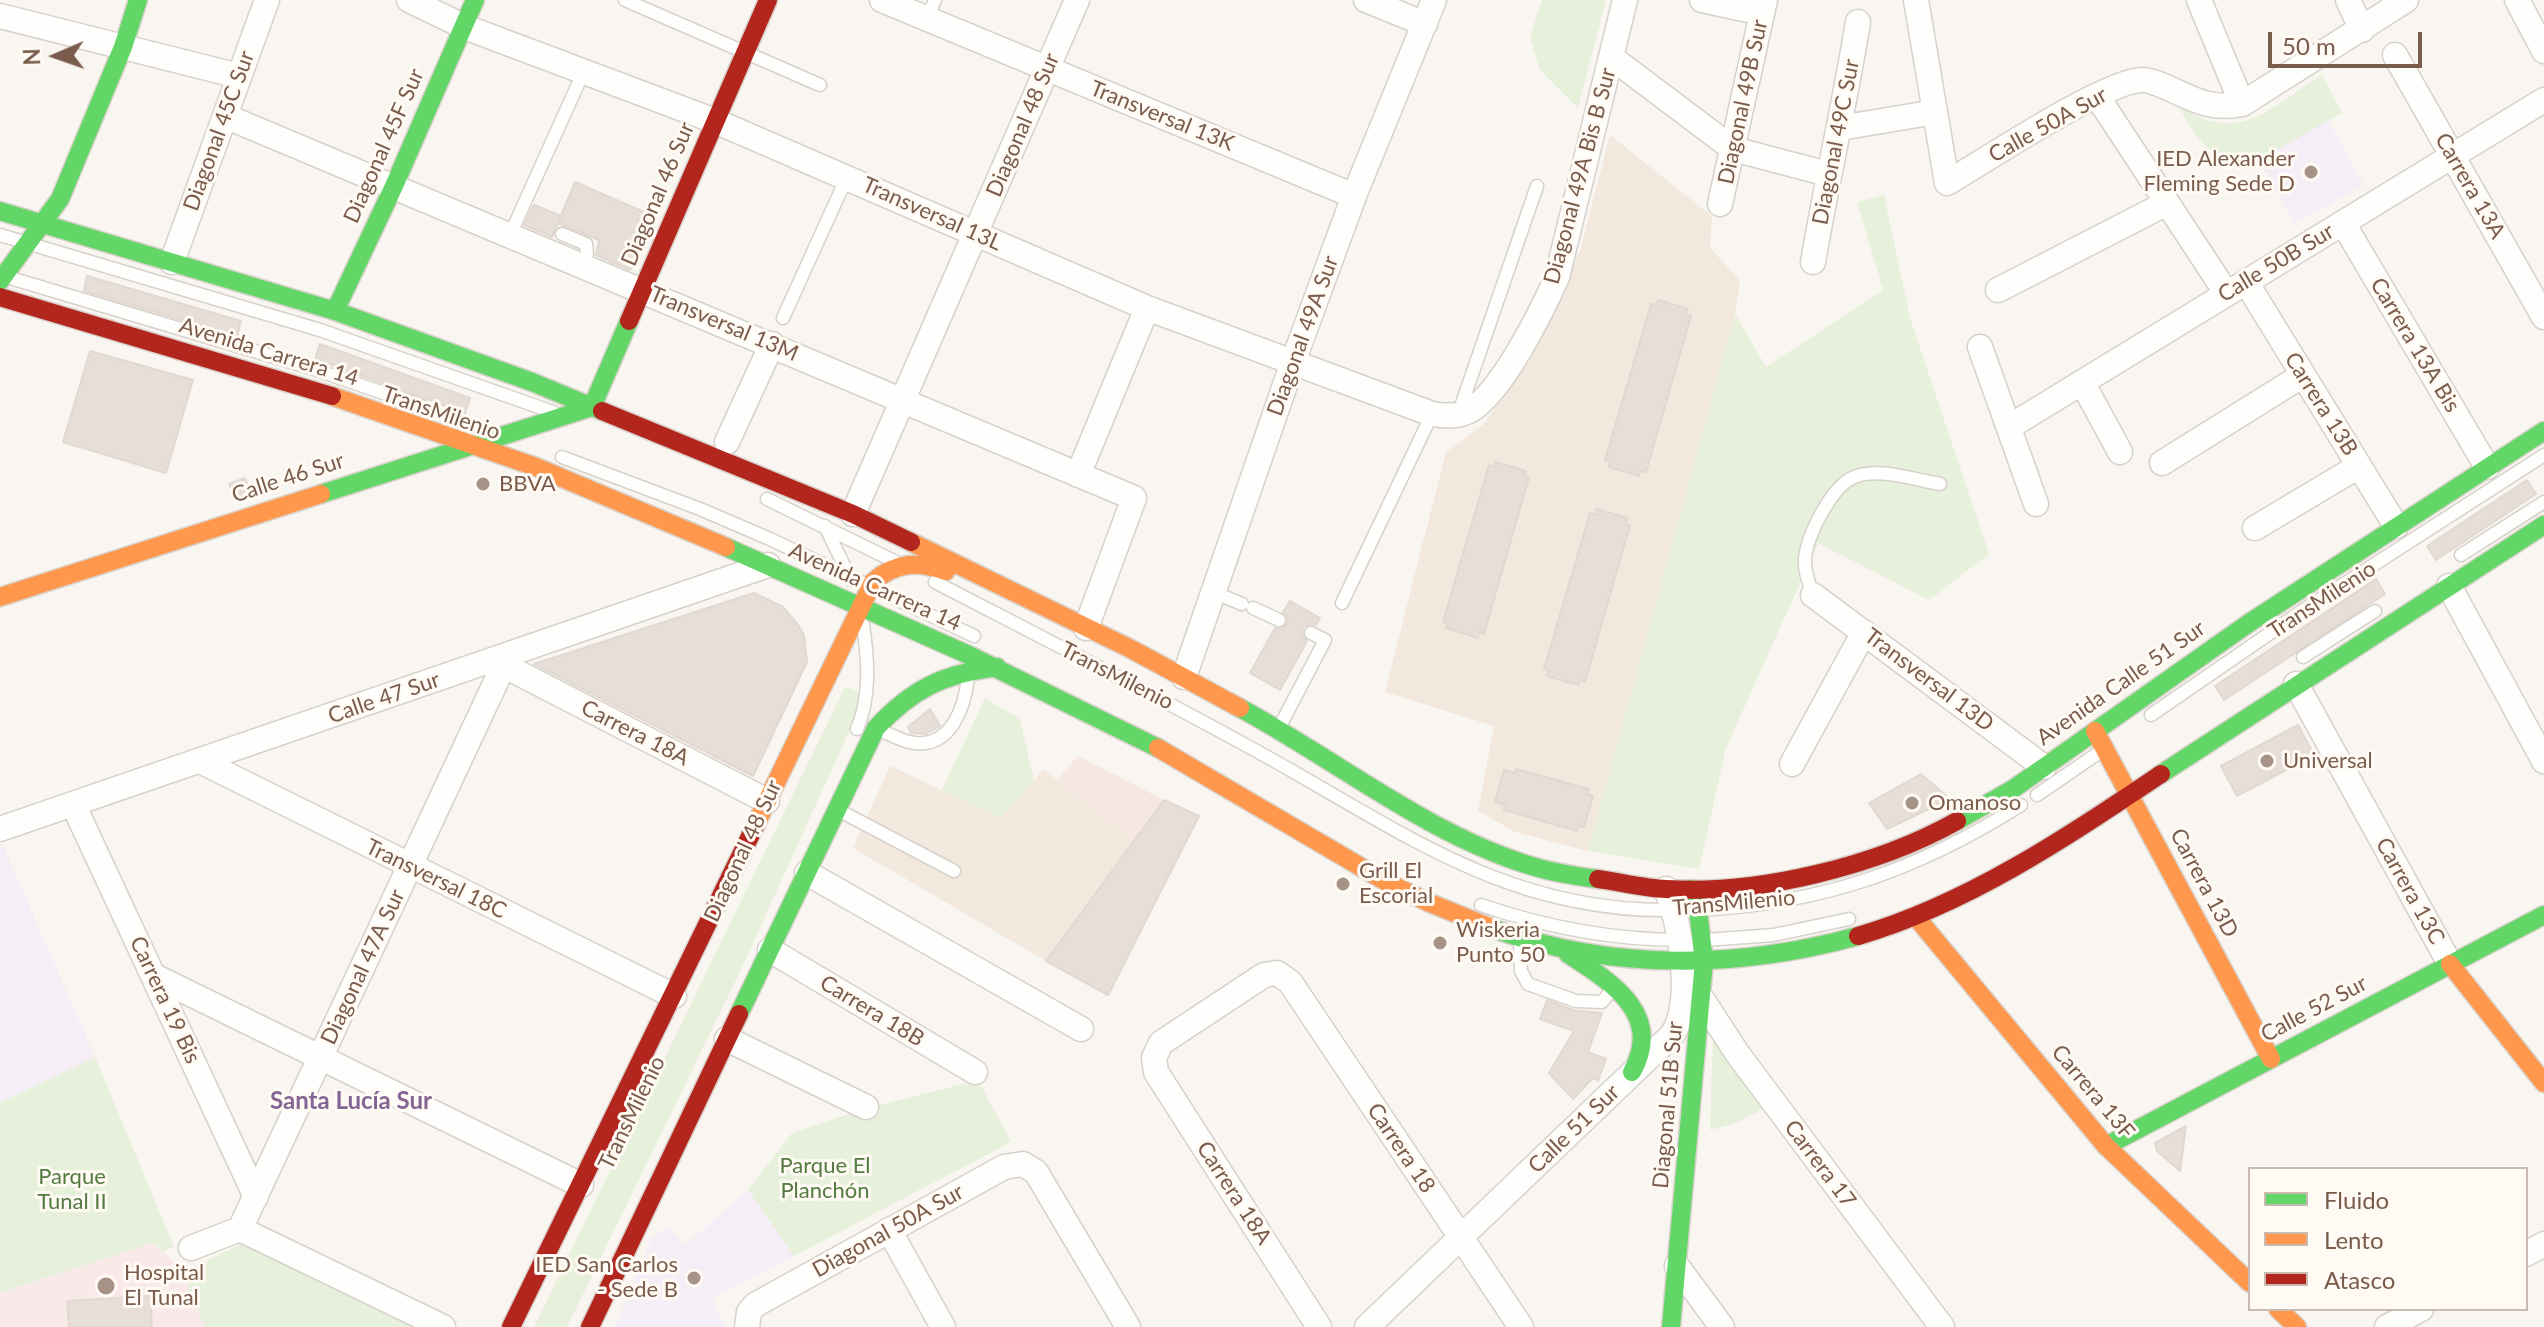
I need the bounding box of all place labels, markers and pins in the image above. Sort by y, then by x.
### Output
place label: IED Alexander Fleming Sede D [2143,146,2295,198]
marker: IED Alexander Fleming Sede D [2302,163,2320,181]
place label: BBVA [499,471,556,497]
marker: BBVA [474,475,492,493]
place label: Universal [2283,748,2373,774]
marker: Universal [2258,752,2276,770]
place label: Omanoso [1928,790,2021,816]
marker: Omanoso [1903,794,1921,812]
place label: Grill El Escorial [1359,858,1433,910]
marker: Grill El Escorial [1334,875,1352,893]
place label: Wiskeria Punto 50 [1456,917,1545,968]
marker: Wiskeria Punto 50 [1431,934,1449,952]
place label: IED San Carlos - Sede B [535,1252,678,1304]
place label: Hospital El Tunal [124,1260,204,1312]
marker: IED San Carlos - Sede B [685,1269,703,1287]
marker: Hospital El Tunal [95,1275,117,1297]

